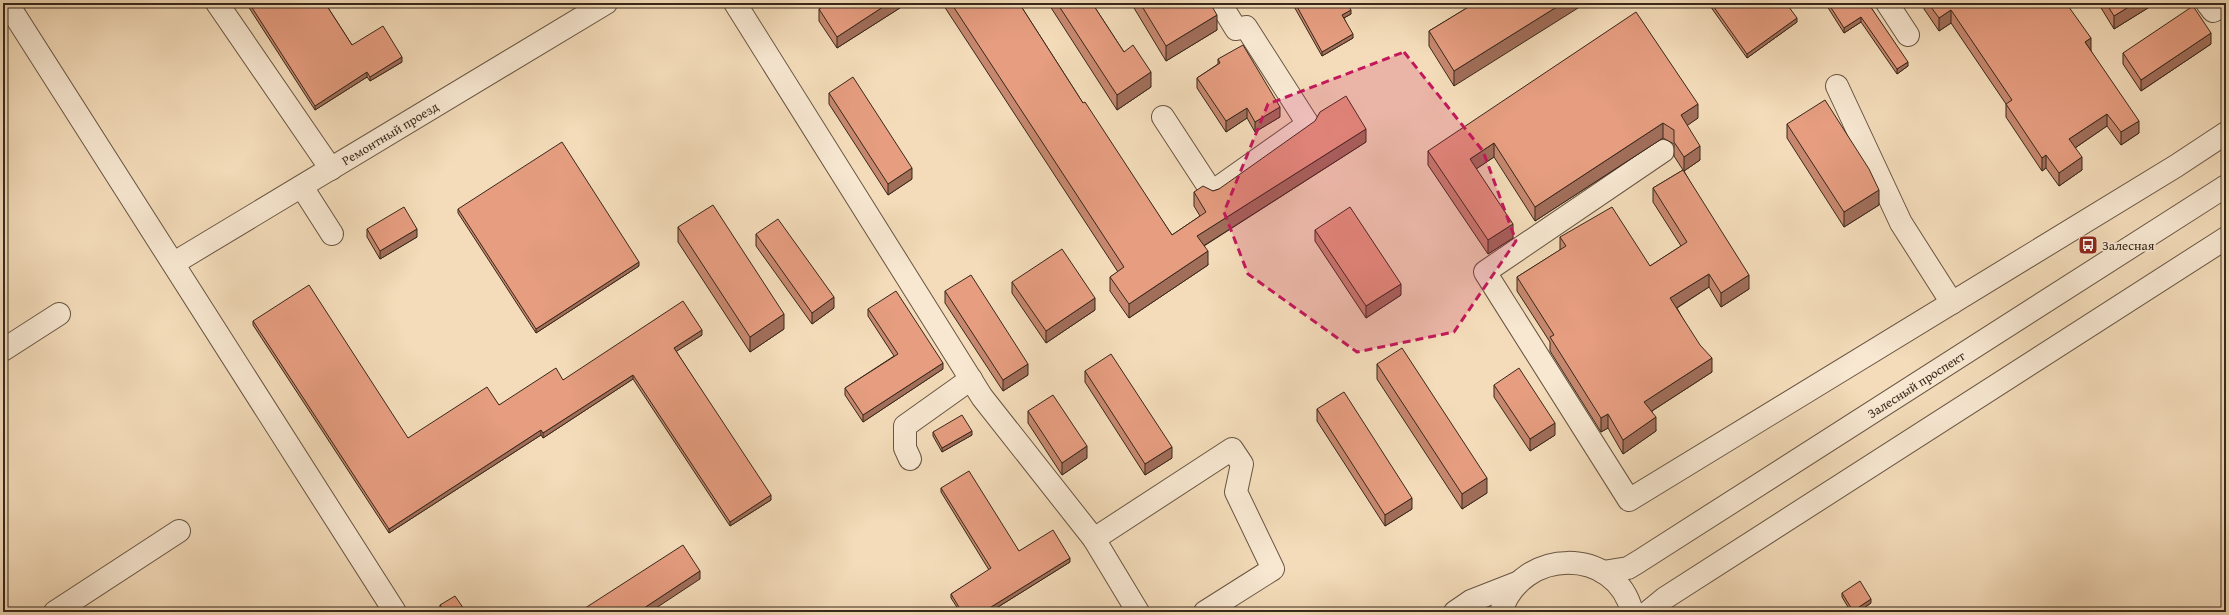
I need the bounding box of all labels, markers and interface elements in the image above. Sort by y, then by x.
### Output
street label: Ремонтный проезд [338,97,442,170]
bus stop icon: Залесная [2077,234,2099,256]
place label: Залесная [2102,236,2155,255]
street label: Залесный проспект [1864,346,1969,423]

